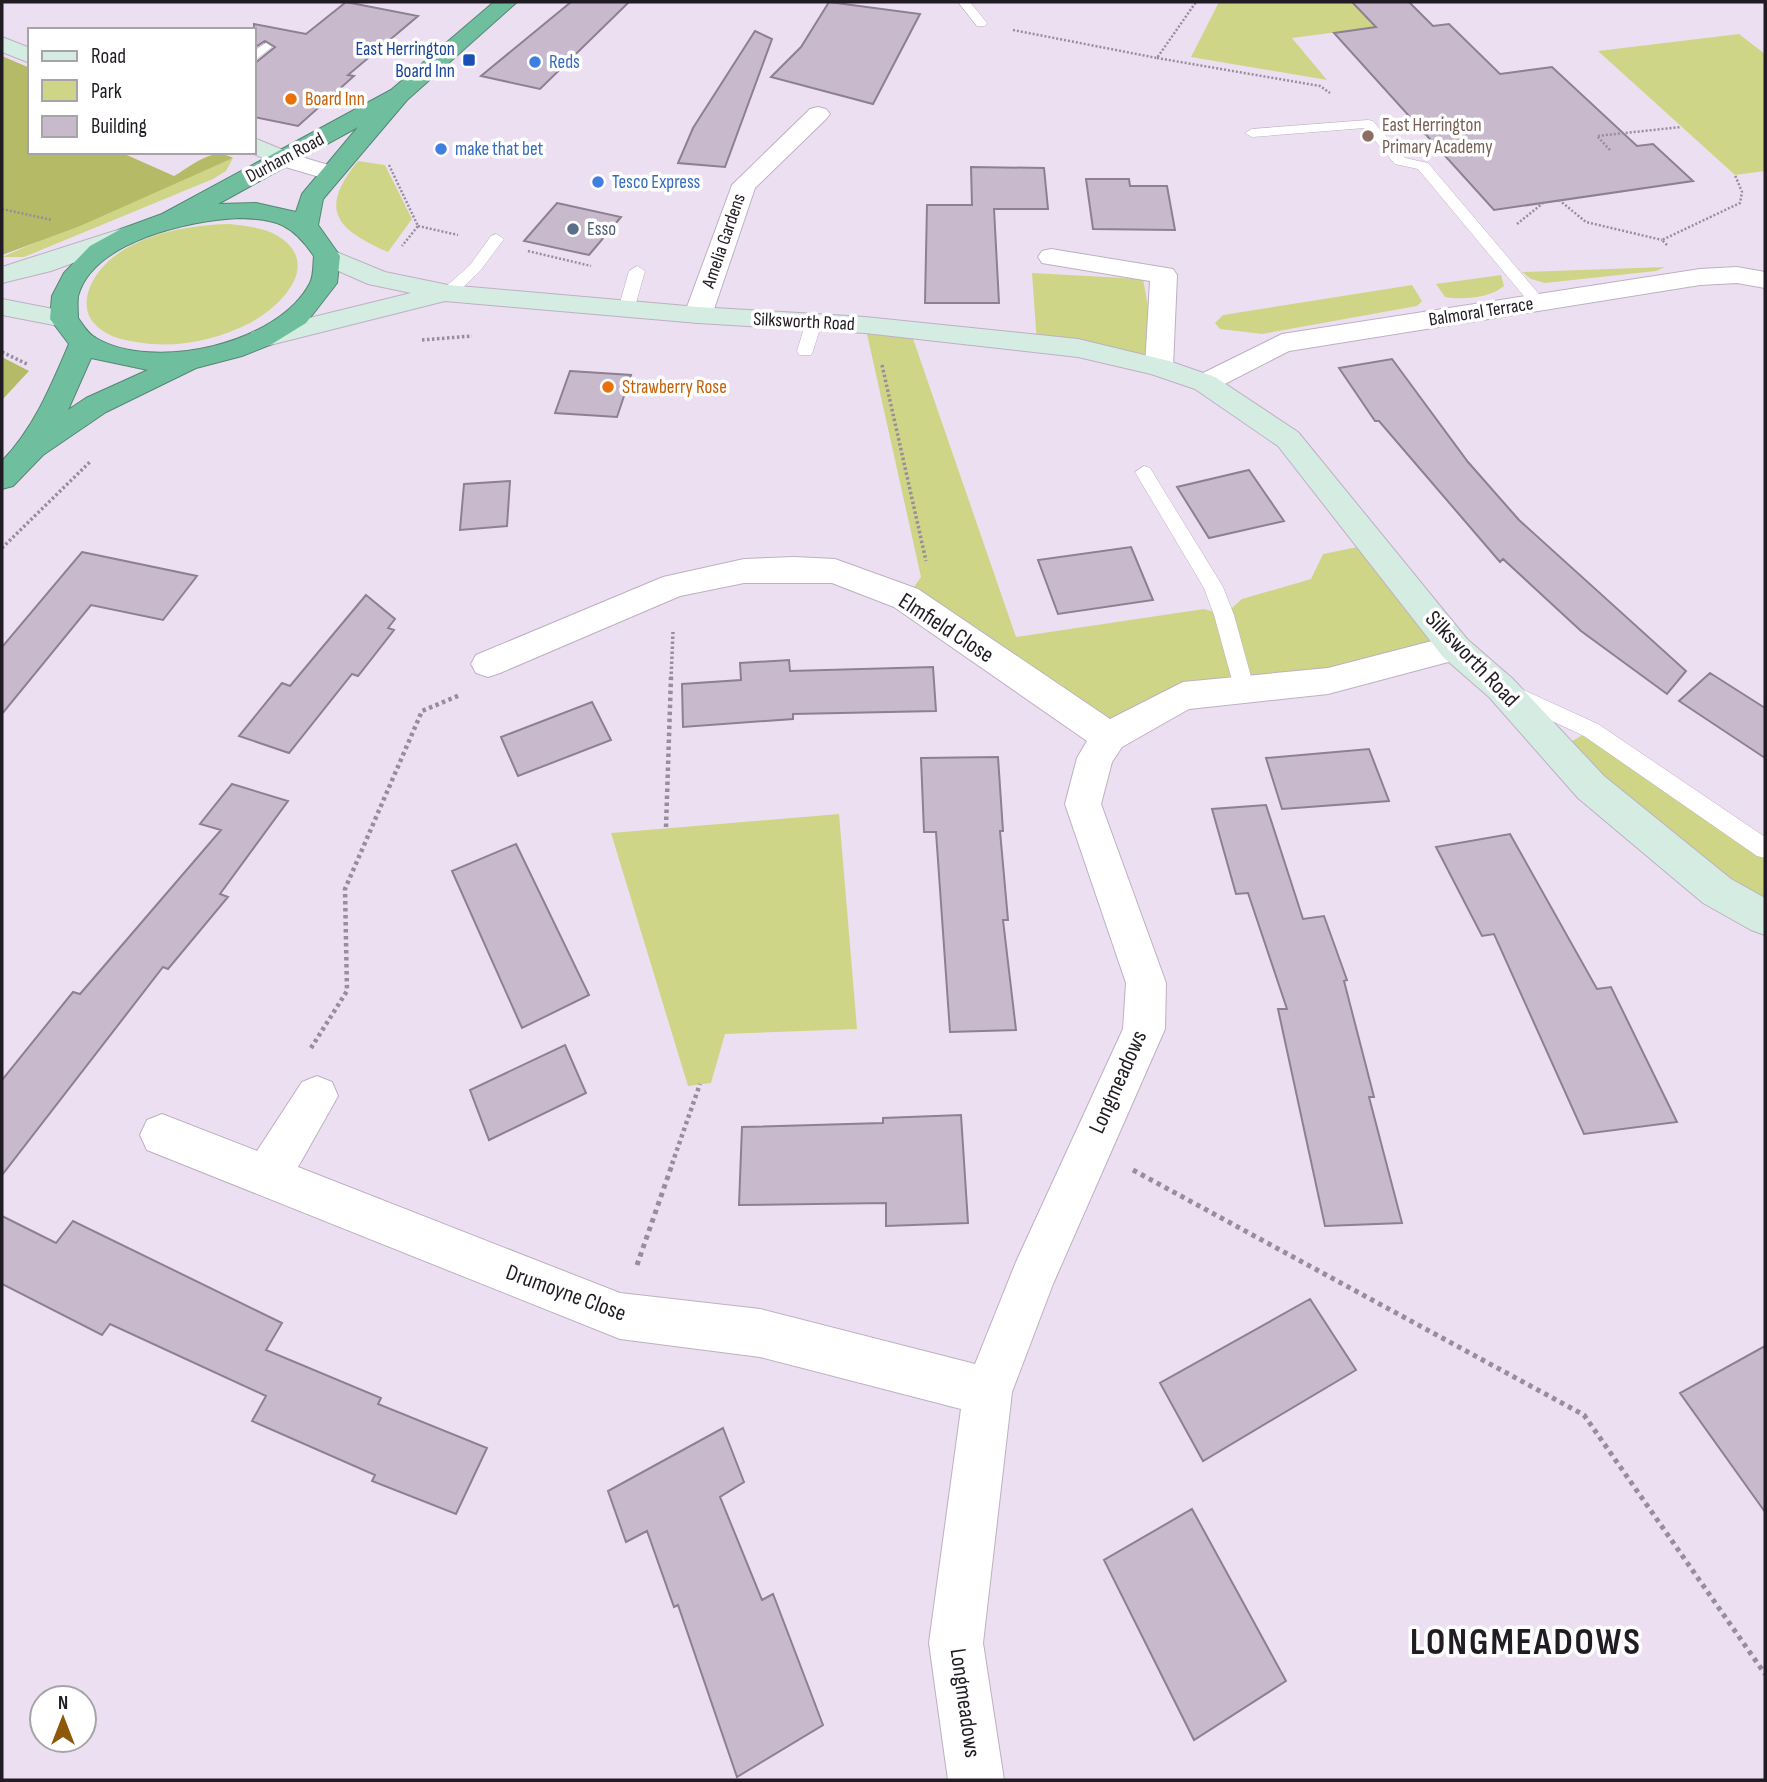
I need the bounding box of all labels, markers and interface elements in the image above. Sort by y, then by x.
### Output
legend [28,28,256,154]
place label: East Herrington Board Inn [355,38,455,83]
text: Road [91,44,126,69]
place label: Reds [549,51,580,74]
marker: East Herrington Board Inn [461,52,477,68]
marker: Reds [527,54,543,70]
text: Park [91,79,122,104]
place label: Board Inn [305,88,365,111]
marker: Board Inn [283,91,299,107]
text: Building [91,114,147,139]
place label: East Herrington Primary Academy [1382,114,1493,159]
street label: Durham Road [242,128,328,188]
marker: East Herrington Primary Academy [1360,128,1376,144]
place label: make that bet [455,138,544,161]
marker: make that bet [433,141,449,157]
place label: Tesco Express [612,171,701,194]
marker: Tesco Express [590,174,606,190]
street label: Amelia Gardens [697,191,751,292]
place label: Esso [587,218,616,241]
marker: Esso [565,221,581,237]
street label: Balmoral Terrace [1427,292,1535,332]
street label: Silksworth Road [753,308,855,336]
place label: Strawberry Rose [622,376,727,399]
marker: Strawberry Rose [600,379,616,395]
street label: Elmfield Close [893,587,999,669]
street label: Silksworth Road [1419,605,1525,713]
street label: Longmeadows [1083,1026,1153,1138]
street label: Drumoyne Close [502,1258,630,1328]
district label: LONGMEADOWS [1410,1621,1642,1665]
street label: Longmeadows [943,1647,987,1759]
north arrow [28,1684,98,1754]
text: N [58,1692,68,1715]

